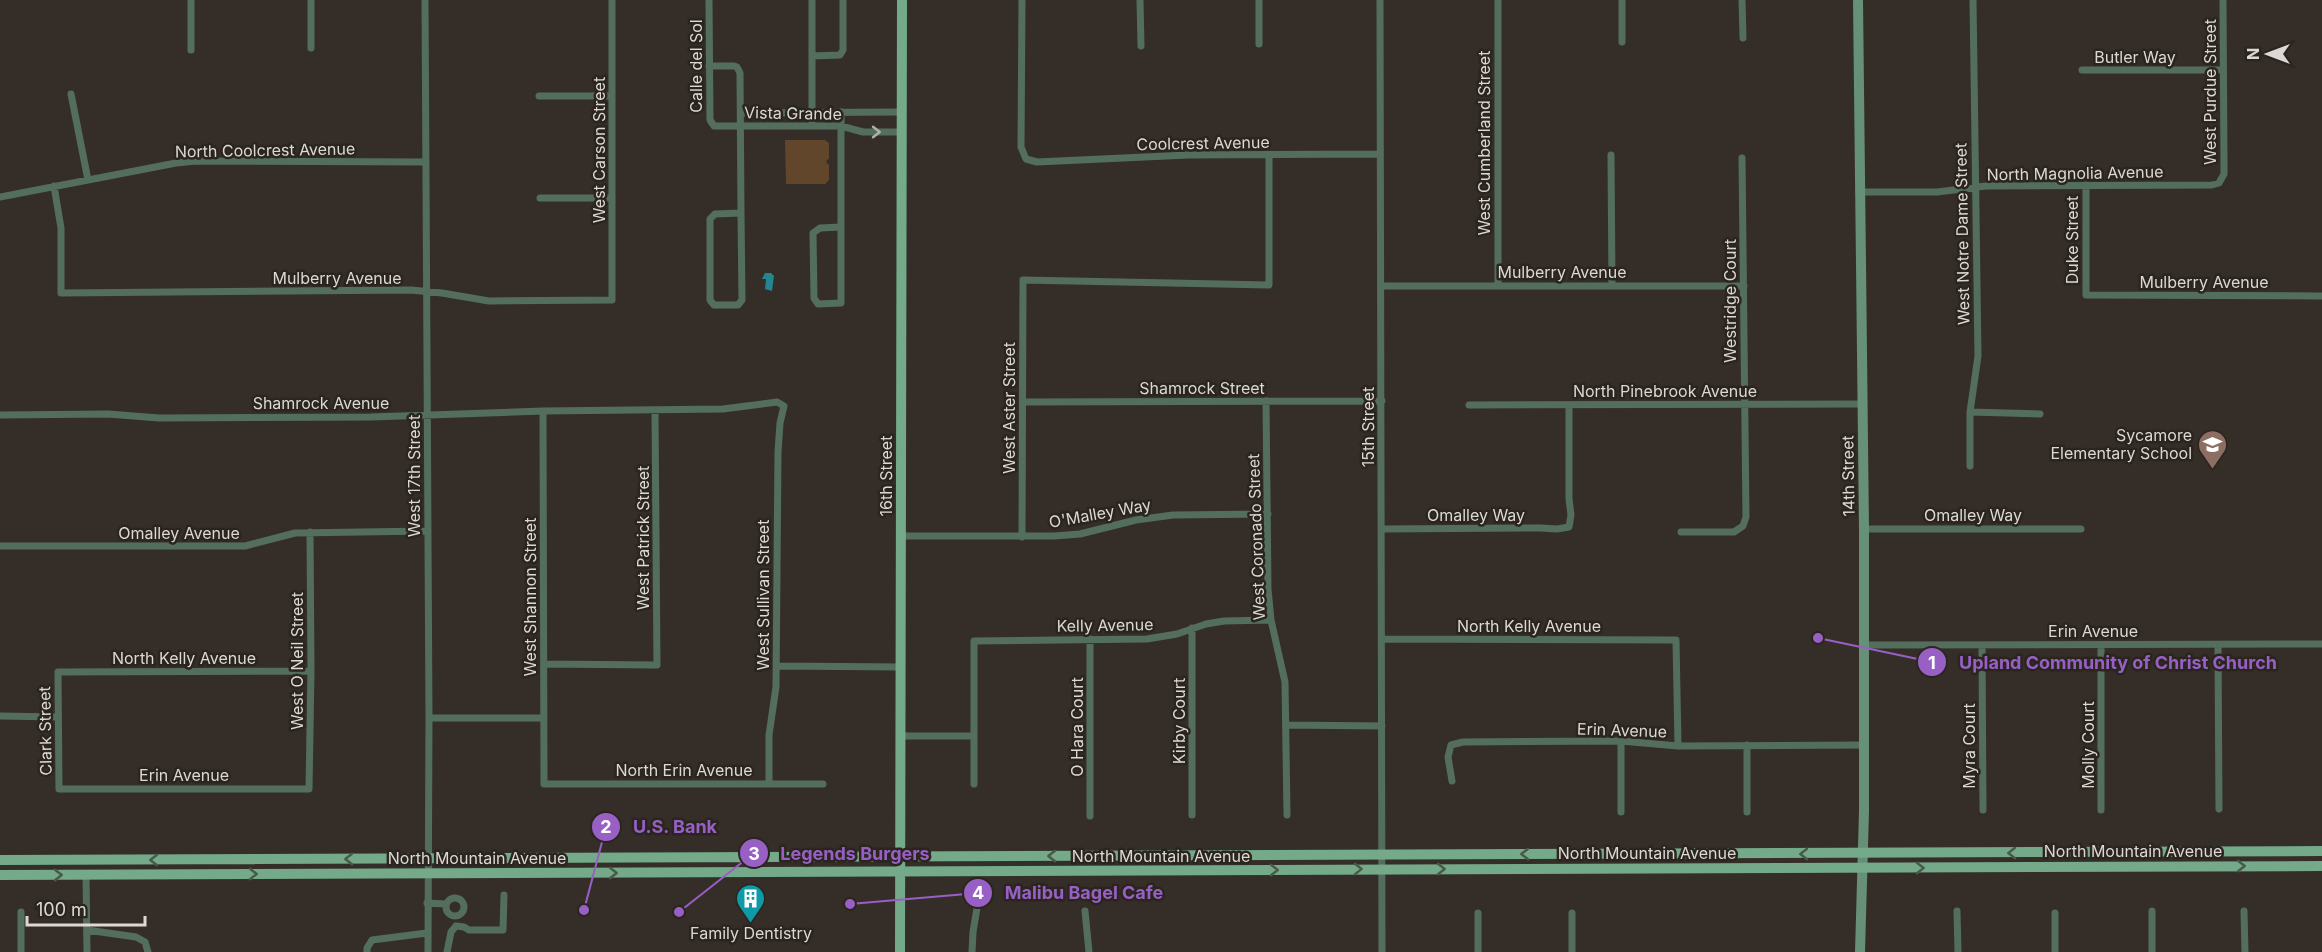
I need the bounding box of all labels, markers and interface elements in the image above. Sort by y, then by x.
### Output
street label: Calle del Sol [686,19,706,113]
street label: West Purdue Street [2200,19,2220,165]
north arrow [2238,24,2298,84]
street label: Butler Way [2094,47,2176,67]
text: N [2243,48,2263,60]
street label: West Cumberland Street [1474,51,1494,235]
street label: West Carson Street [589,77,609,223]
street label: Vista Grande [744,102,842,124]
one-way arrow [871,126,880,138]
street label: Coolcrest Avenue [1136,132,1270,154]
street label: North Coolcrest Avenue [175,138,355,162]
street label: West Notre Dame Street [1950,143,1974,325]
street label: North Magnolia Avenue [1986,161,2164,185]
street label: Duke Street [2062,196,2082,284]
street label: Westridge Court [1720,239,1740,363]
street label: Mulberry Avenue [1497,262,1627,282]
street label: Mulberry Avenue [272,268,402,288]
street label: Mulberry Avenue [2139,272,2269,292]
street label: West Aster Street [999,342,1019,474]
street label: Shamrock Street [1139,378,1265,398]
street label: North Pinebrook Avenue [1573,381,1757,401]
street label: 15th Street [1358,387,1378,467]
street label: Shamrock Avenue [253,393,389,413]
street label: West 17th Street [404,415,424,537]
place label: Sycamore Elementary School [2050,425,2192,463]
school or university icon: Sycamore Elementary School [2197,428,2229,470]
street label: 14th Street [1837,435,1859,517]
street label: 16th Street [876,436,896,516]
street label: West Coronado Street [1243,453,1269,621]
street label: West Patrick Street [633,466,653,610]
street label: O'Malley Way [1047,494,1153,532]
street label: Omalley Way [1427,505,1525,525]
street label: Omalley Way [1924,505,2022,525]
street label: West Shannon Street [520,518,540,676]
street label: West Sullivan Street [753,520,773,670]
street label: Omalley Avenue [118,523,240,543]
street label: West O Neil Street [287,592,307,730]
street label: Kelly Avenue [1056,614,1154,636]
street label: North Kelly Avenue [1457,616,1601,636]
street label: Erin Avenue [2048,621,2138,641]
callout: Upland Community of Christ Church [1917,644,2289,680]
street label: North Kelly Avenue [112,648,256,668]
text: 1 [1928,652,1936,673]
text: Upland Community of Christ Church [1959,652,2277,673]
street label: O Hara Court [1067,677,1087,777]
street label: Kirby Court [1169,678,1189,764]
street label: Clark Street [34,686,56,776]
street label: Molly Court [2078,701,2098,789]
street label: Myra Court [1959,703,1979,789]
street label: Erin Avenue [1577,718,1667,742]
street label: North Erin Avenue [615,760,753,780]
street label: Erin Avenue [139,765,229,785]
callout: U.S. Bank [591,809,730,845]
text: 2 [600,816,612,837]
text: U.S. Bank [633,816,718,837]
callout: Legends Burgers [739,835,942,871]
street label: North Mountain Avenue [2044,841,2222,861]
text: 3 [748,843,760,864]
text: Legends Burgers [780,843,930,864]
street label: North Mountain Avenue [1558,843,1736,863]
street label: North Mountain Avenue [1072,846,1250,866]
one-way arrow [2007,846,2016,859]
street label: North Mountain Avenue [388,848,566,868]
one-way arrow [1520,848,1529,860]
one-way arrow [1799,848,1808,860]
one-way arrow [1047,850,1056,862]
one-way arrow [345,853,354,865]
one-way arrow [150,854,159,866]
one-way arrow [2237,860,2246,872]
one-way arrow [1916,862,1925,874]
one-way arrow [1354,863,1363,875]
one-way arrow [1437,863,1446,875]
one-way arrow [1269,864,1278,876]
one-way arrow [609,867,618,879]
one-way arrow [249,868,258,880]
one-way arrow [54,869,63,881]
callout: Malibu Bagel Cafe [963,875,1175,911]
building icon: Family Dentistry [735,882,767,924]
text: 4 [972,882,984,903]
text: Malibu Bagel Cafe [1005,882,1164,903]
scale bar [27,889,146,927]
text: 100 m [36,899,87,920]
place label: Family Dentistry [690,923,812,943]

